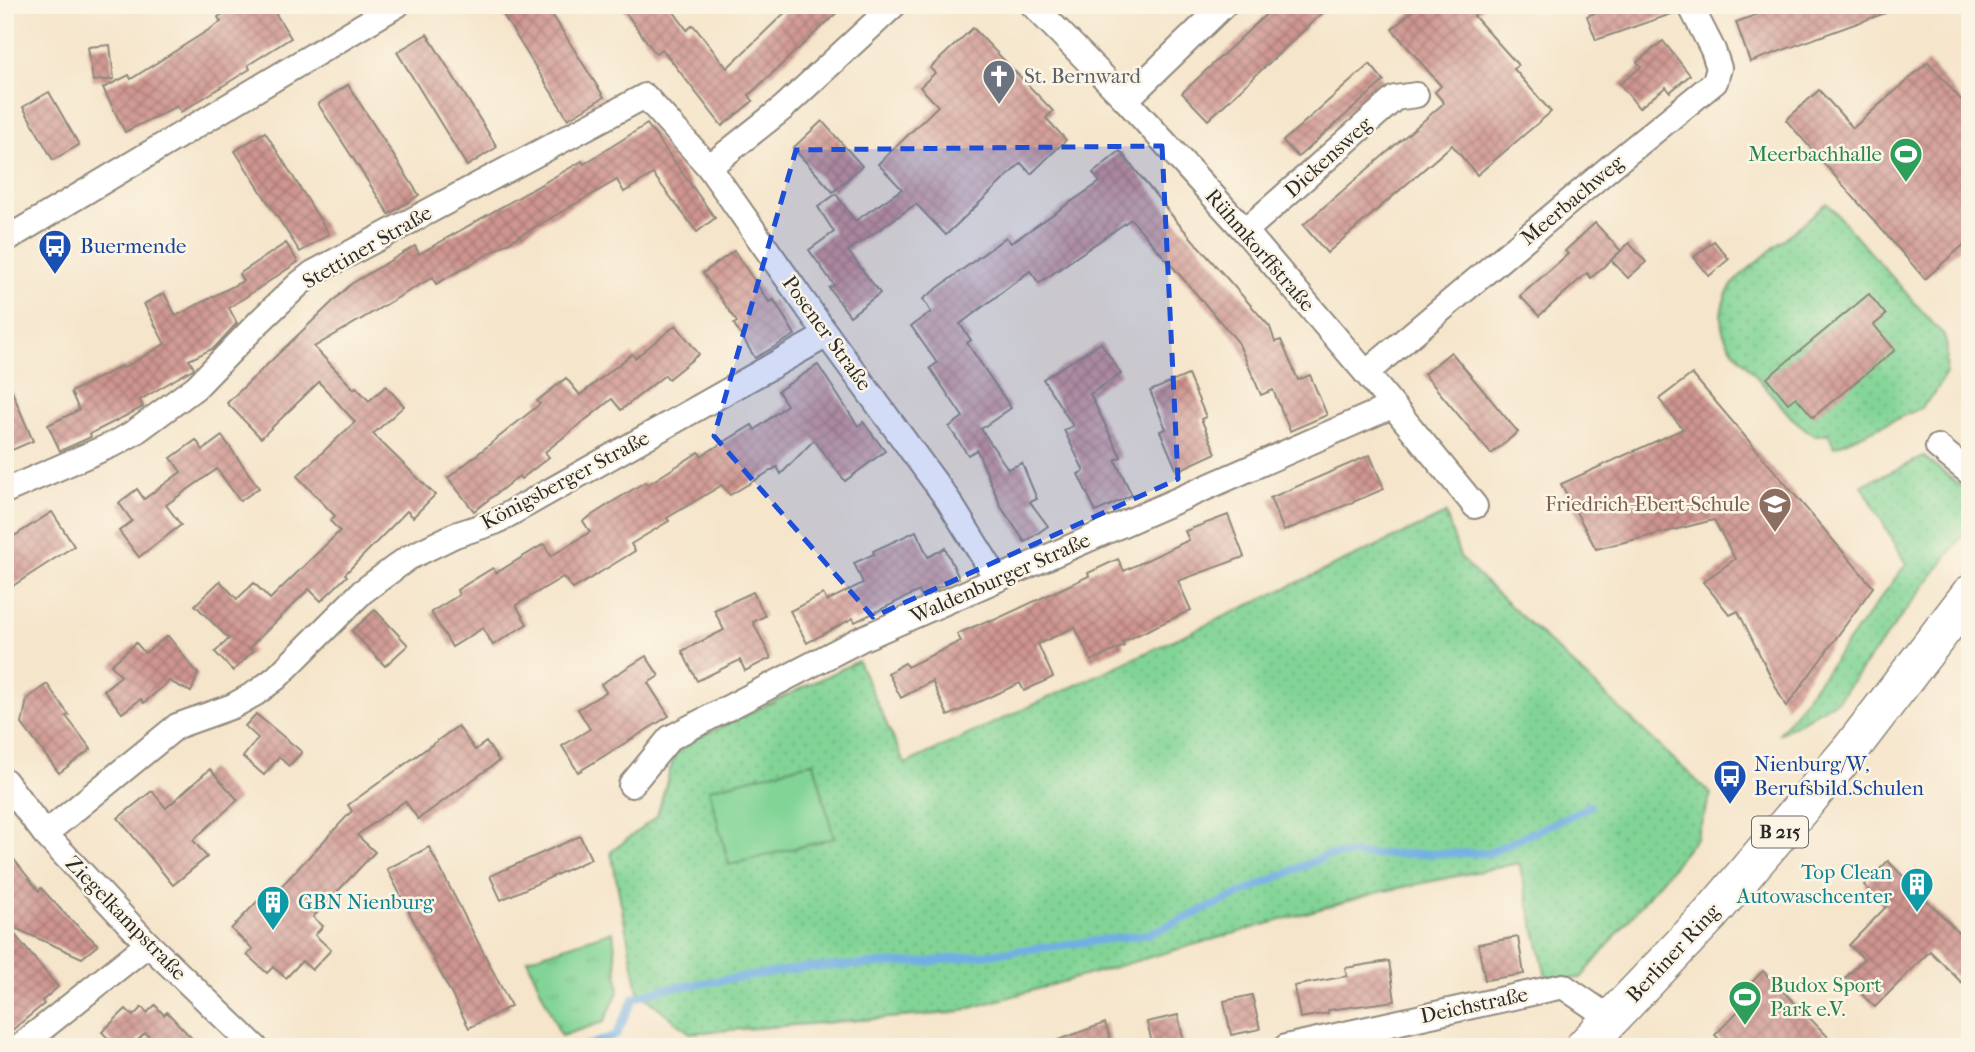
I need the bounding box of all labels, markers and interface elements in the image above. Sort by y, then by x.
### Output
church icon: St. Bernward [980,57,1018,106]
place label: St. Bernward [1024,64,1141,88]
street label: Dickensweg [1280,111,1377,202]
sports icon: Meerbachhalle [1887,135,1925,184]
place label: Meerbachhalle [1748,142,1882,166]
street label: Meerbachweg [1516,150,1629,250]
street label: Rühmkorffstraße [1200,184,1320,316]
street label: Stettiner Straße [298,200,436,294]
bus stop icon: Buermende [36,227,74,276]
place label: Buermende [80,234,186,258]
street label: Posener Straße [777,271,877,395]
street label: Königsberger Straße [477,426,653,534]
school or university icon: Friedrich-Ebert-Schule [1756,485,1794,534]
place label: Friedrich-Ebert-Schule [1545,492,1750,516]
street label: Waldenburger Straße [906,528,1093,629]
place label: Nienburg/W, Berufsbild.Schulen [1754,752,1924,800]
bus stop icon: Nienburg/W, Berufsbild.Schulen [1711,757,1749,806]
road number: B 215 [1752,817,1808,848]
street label: Ziegelkampstraße [61,851,191,985]
place label: Top Clean Autowaschcenter [1736,860,1892,908]
building icon: Top Clean Autowaschcenter [1898,865,1936,914]
building icon: GBN Nienburg [254,883,292,932]
place label: GBN Nienburg [298,890,435,914]
street label: Berliner Ring [1621,898,1725,1007]
place label: Budox Sport Park e.V. [1770,973,1882,1021]
sports icon: Budox Sport Park e.V. [1726,978,1764,1027]
street label: Deichstraße [1418,982,1530,1028]

